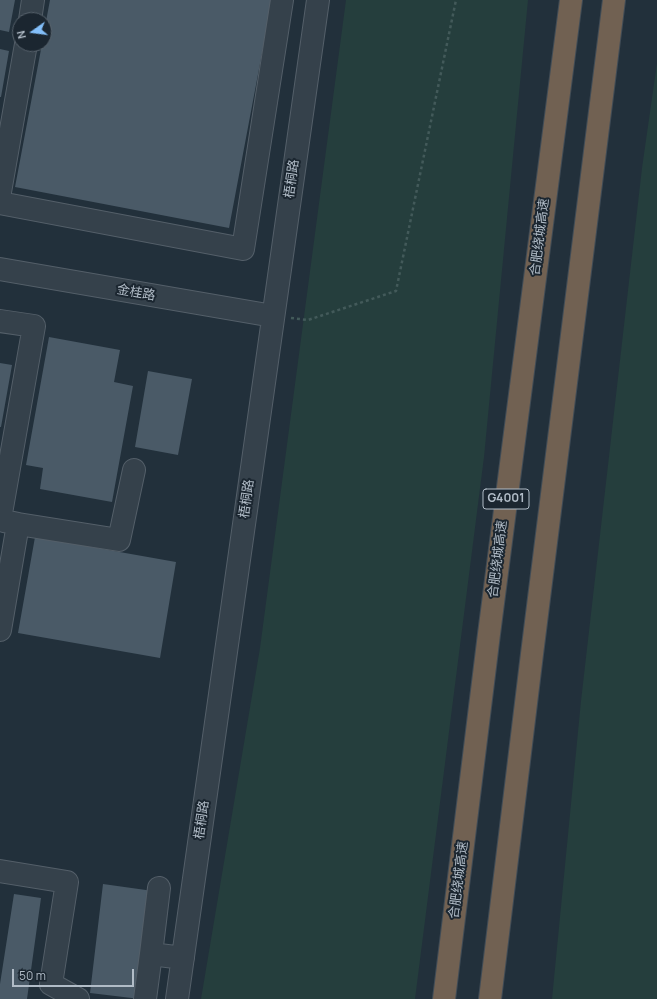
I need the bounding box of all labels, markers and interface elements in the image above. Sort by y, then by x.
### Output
north arrow [12,12,52,52]
text: N [13,29,29,40]
street label: 梧桐路 [282,159,302,199]
street label: 合肥绕城高速 [528,197,552,277]
street label: 金桂路 [115,282,157,304]
street label: 梧桐路 [237,479,257,519]
road number: G4001 [483,489,529,509]
street label: 合肥绕城高速 [486,519,510,599]
street label: 梧桐路 [192,800,212,840]
street label: 合肥绕城高速 [447,840,471,920]
scale bar [14,961,136,987]
text: 50 m [19,967,46,984]

